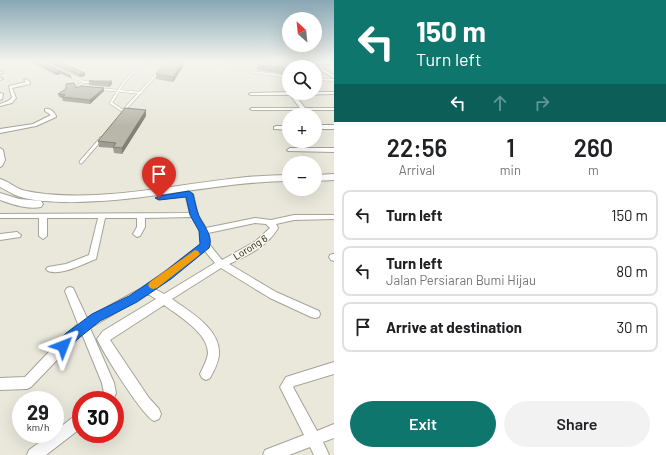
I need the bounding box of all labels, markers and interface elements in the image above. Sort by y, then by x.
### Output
north arrow [282,12,322,52]
map controls [282,12,322,196]
text: 150 m [416,14,486,48]
icon: left [350,16,402,68]
text: Turn left [416,48,482,70]
button: search [282,60,322,100]
icon: left [447,92,469,114]
icon: ahead [489,92,511,114]
icon: right [531,92,553,114]
button: + [282,108,322,148]
text: 22:56 [387,133,447,162]
text: 1 [506,133,515,162]
text: 260 [574,133,613,162]
button: − [282,156,322,196]
pin [142,157,176,198]
text: Arrival [399,162,435,178]
text: min [500,162,521,178]
text: m [588,162,599,178]
icon: arrive [148,163,170,185]
icon: left [352,204,374,226]
text: Turn left [386,206,442,224]
text: 150 m [611,206,648,224]
street label: Lorong 6 [231,232,269,262]
text: Turn left [386,254,442,272]
icon: left [352,260,374,282]
text: 80 m [616,262,648,280]
text: Jalan Persiaran Bumi Hijau [386,272,536,288]
icon: arrive [352,316,374,338]
text: Arrive at destination [386,318,522,336]
text: 30 m [616,318,648,336]
position arrow [42,325,84,367]
speed limit sign: 30 [72,391,124,443]
text: 29 [27,400,49,424]
button: Exit [350,401,496,447]
button: Share [504,401,650,447]
text: km/h [27,421,49,433]

